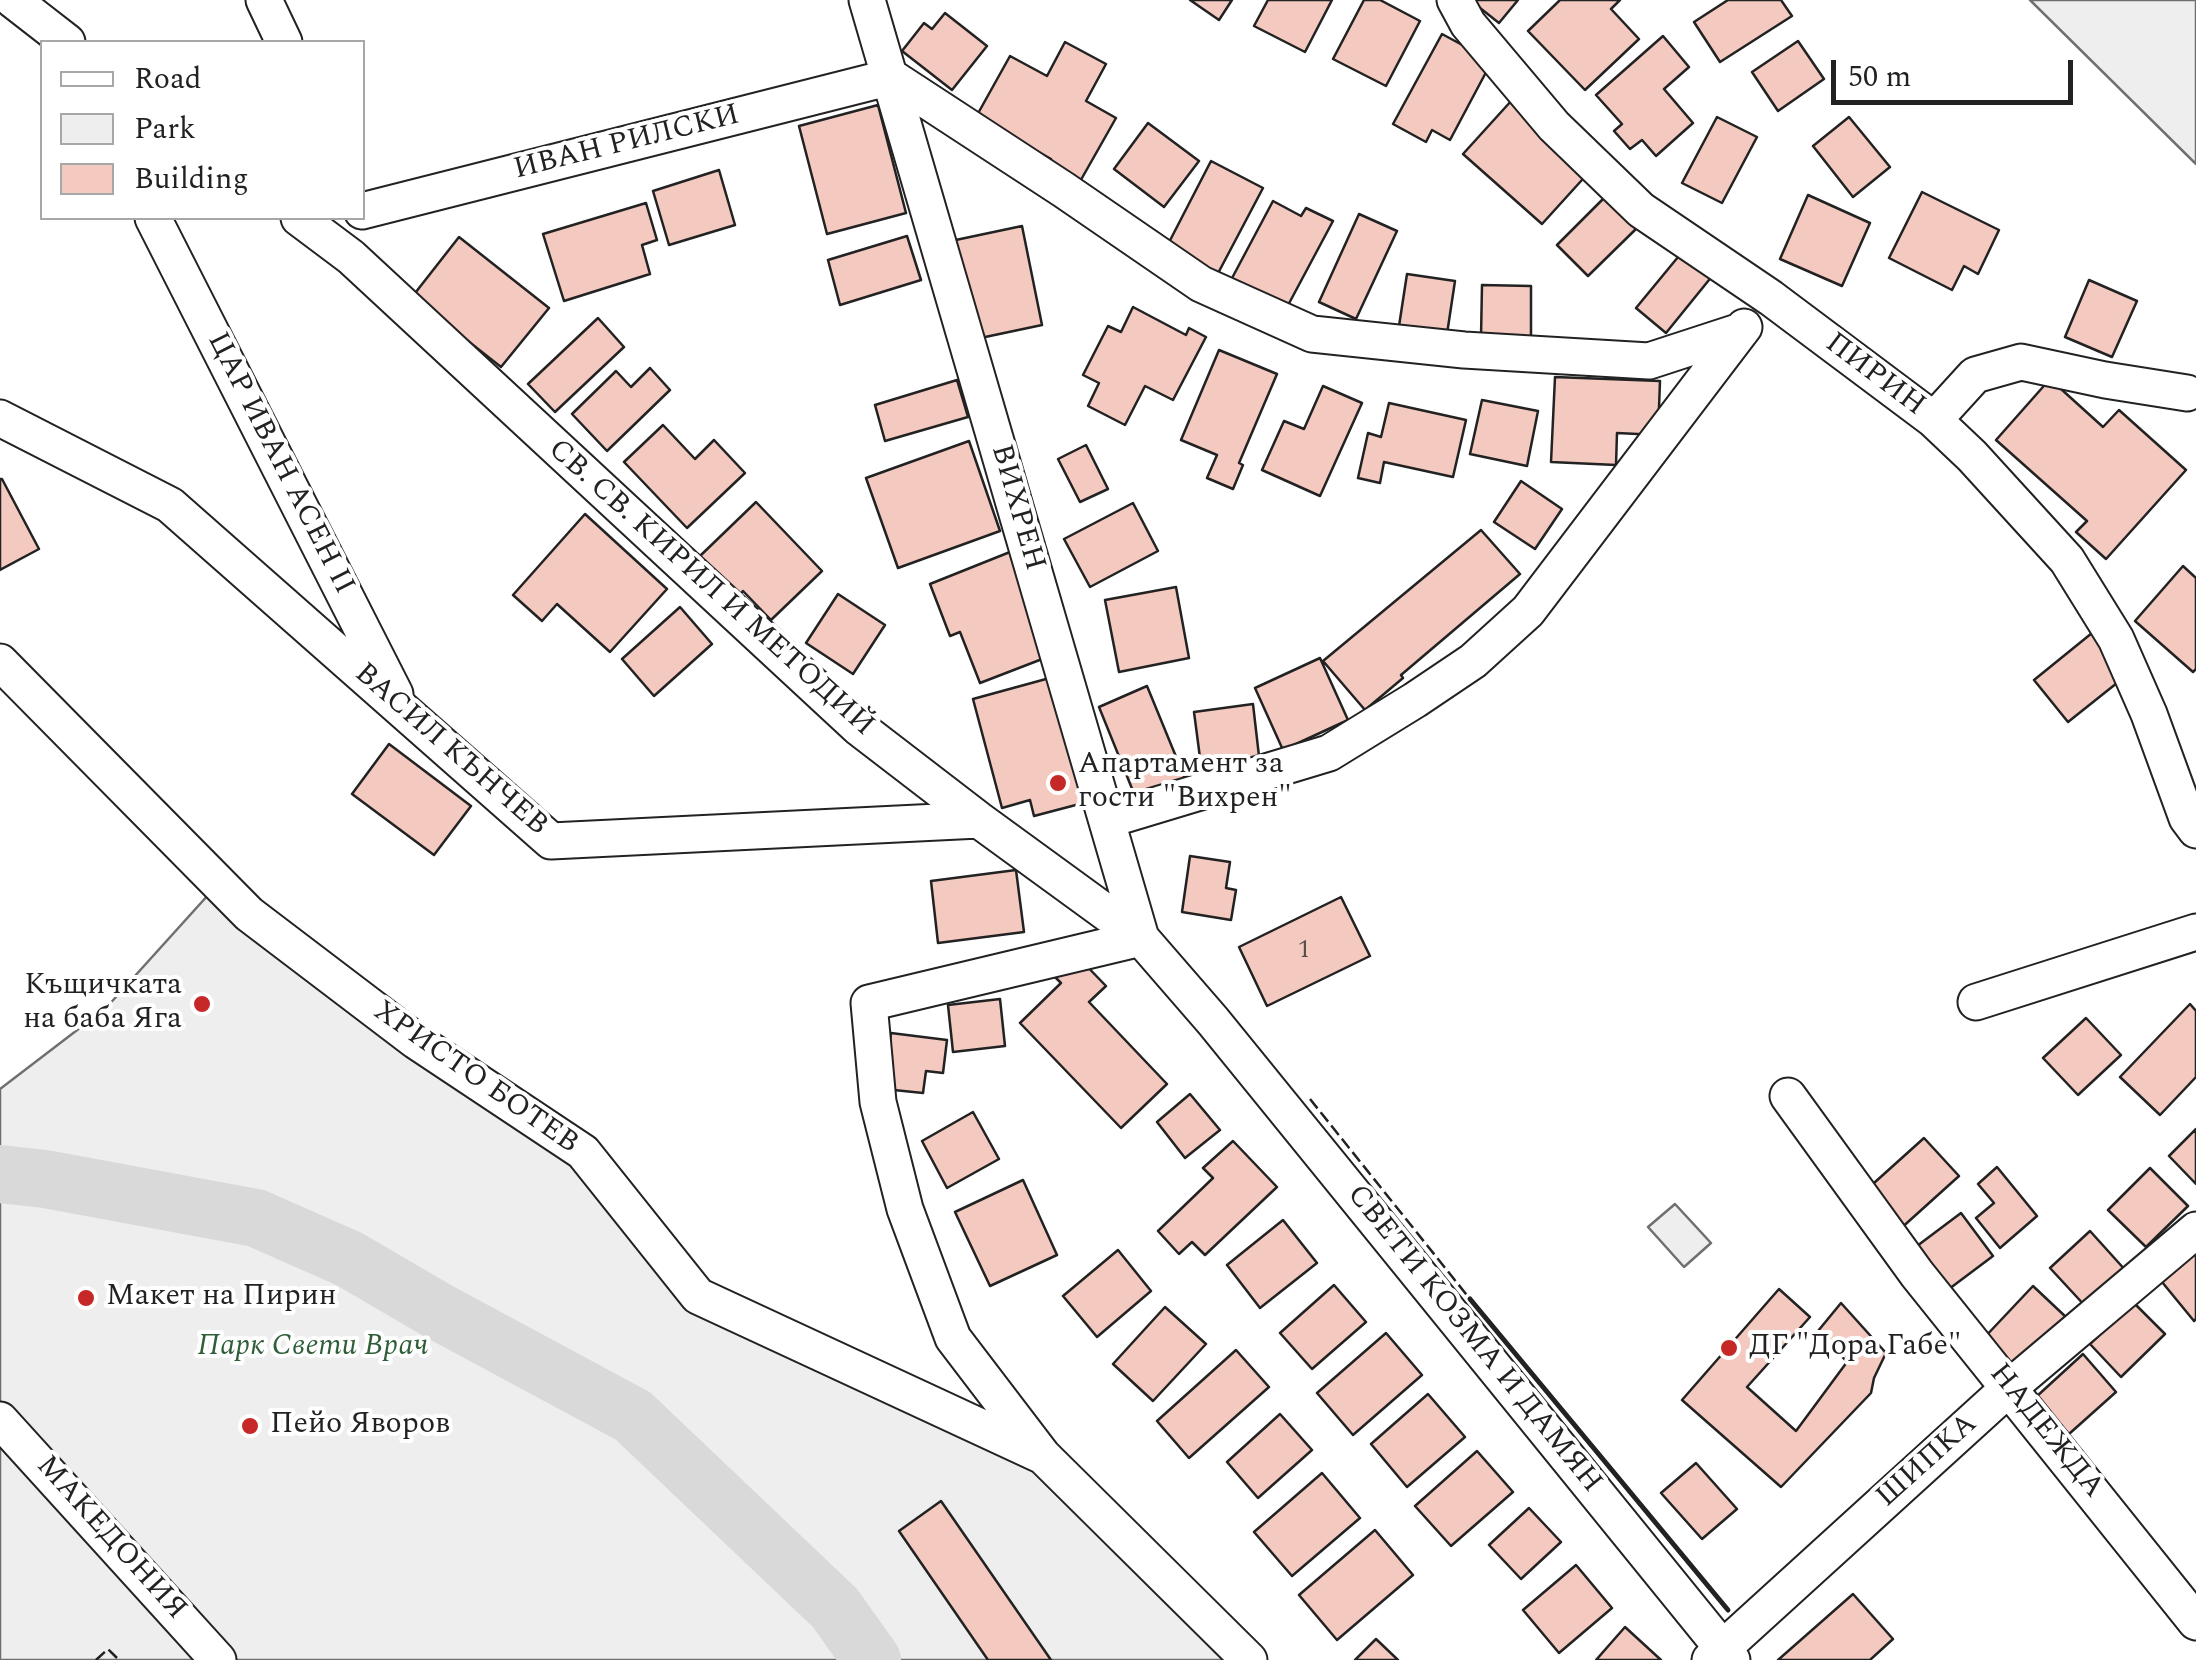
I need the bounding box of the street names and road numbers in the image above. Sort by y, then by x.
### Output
street label: ИВАН РИЛСКИ [510,99,744,189]
street label: ЦАР ИВАН АСЕН II [197,327,361,601]
street label: ПИРИН [1817,327,1931,425]
street label: СВ. СВ. КИРИЛ И МЕТОДИЙ [539,433,881,745]
street label: ВИХРЕН [981,441,1051,575]
street label: ВАСИЛ КЪНЧЕВ [346,657,554,845]
street label: ХРИСТО БОТЕВ [365,995,585,1163]
street label: СВЕТИ КОЗМА И ДАМЯН [1338,1179,1608,1501]
street label: НАДЕЖДА [1980,1358,2110,1506]
street label: ШИПКА [1870,1407,1986,1517]
street label: МАКЕДОНИЯ [27,1450,193,1628]

